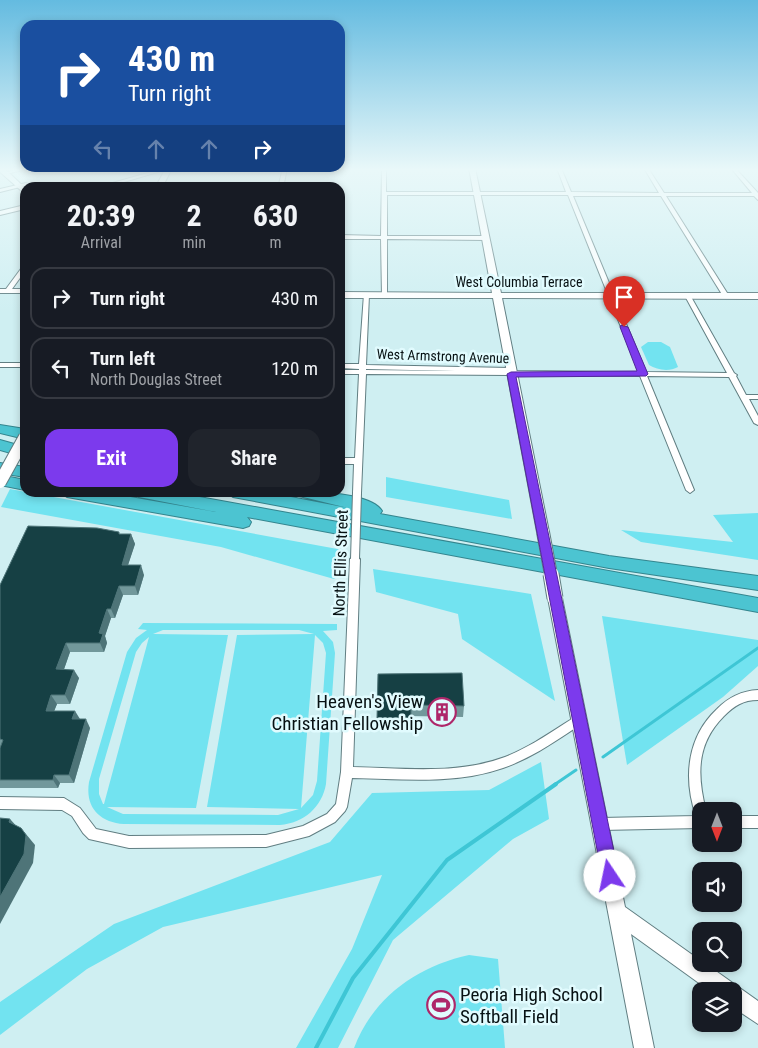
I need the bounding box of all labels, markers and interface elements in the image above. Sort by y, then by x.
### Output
text: 430 m [128,39,215,80]
icon: right [45,40,110,105]
text: Turn right [128,81,211,106]
icon: left [89,135,117,163]
icon: ahead [142,135,170,163]
icon: ahead [195,135,223,163]
icon: right [248,135,276,163]
text: 20:39 [67,198,136,233]
text: 2 [187,198,202,233]
text: 630 [253,198,298,233]
text: Arrival [81,233,122,252]
text: min [182,233,206,252]
text: m [269,233,281,252]
street label: West Columbia Terrace [455,274,583,290]
pin [603,276,645,327]
icon: arrive [610,283,638,311]
icon: right [47,284,75,312]
text: Turn right [90,287,165,310]
text: 430 m [271,287,318,310]
street label: West Armstrong Avenue [376,346,510,366]
text: Turn left [90,347,155,370]
icon: left [47,354,75,382]
text: 120 m [271,357,318,380]
text: North Douglas Street [90,370,222,389]
button: Exit [45,429,178,487]
button: Share [188,429,320,487]
street label: North Ellis Street [329,509,352,617]
place label: Heaven's View Christian Fellowship [272,690,423,735]
building icon: Heaven's View Christian Fellowship [427,697,457,727]
north arrow [692,802,742,852]
map controls [692,802,742,1032]
position arrow [583,849,635,901]
button: sound [692,862,742,912]
button: search [692,922,742,972]
button: layers [692,982,742,1032]
place label: Peoria High School Softball Field [460,983,603,1028]
sports icon: Peoria High School Softball Field [426,990,456,1020]

